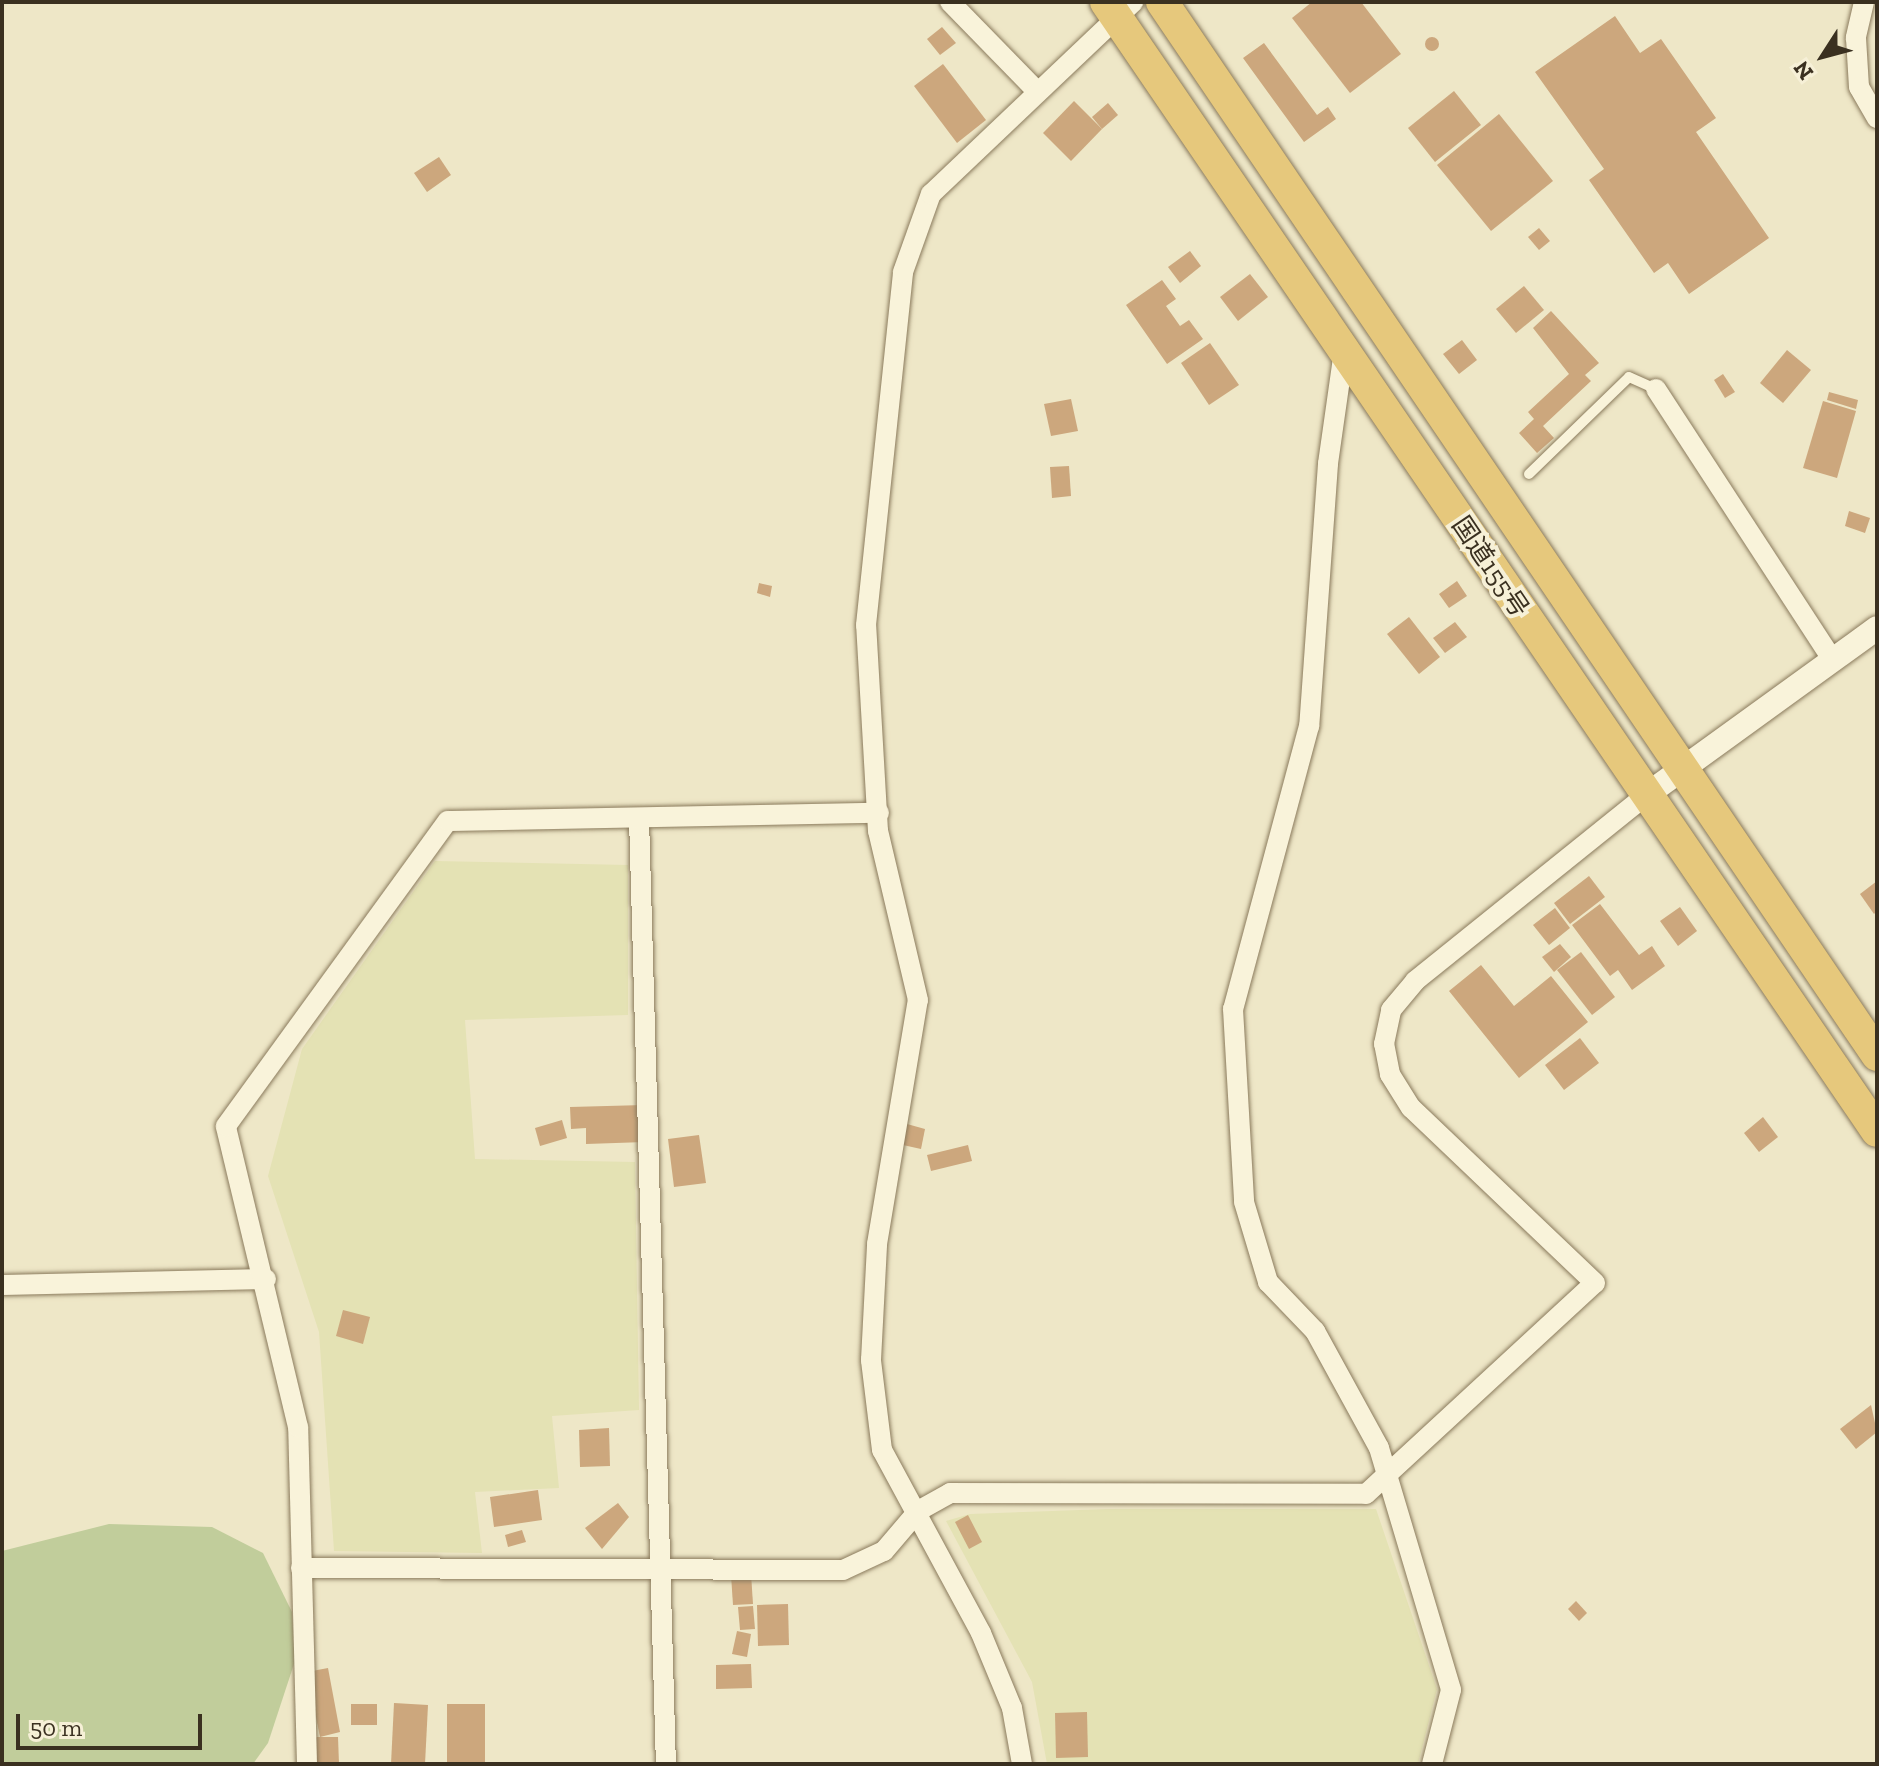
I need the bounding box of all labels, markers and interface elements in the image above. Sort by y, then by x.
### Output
north arrow [1783,16,1863,96]
text: N [1787,56,1819,85]
street label: 国道155号 [1445,511,1535,623]
scale bar [20,1698,206,1748]
text: 50 m [30,1713,82,1742]

